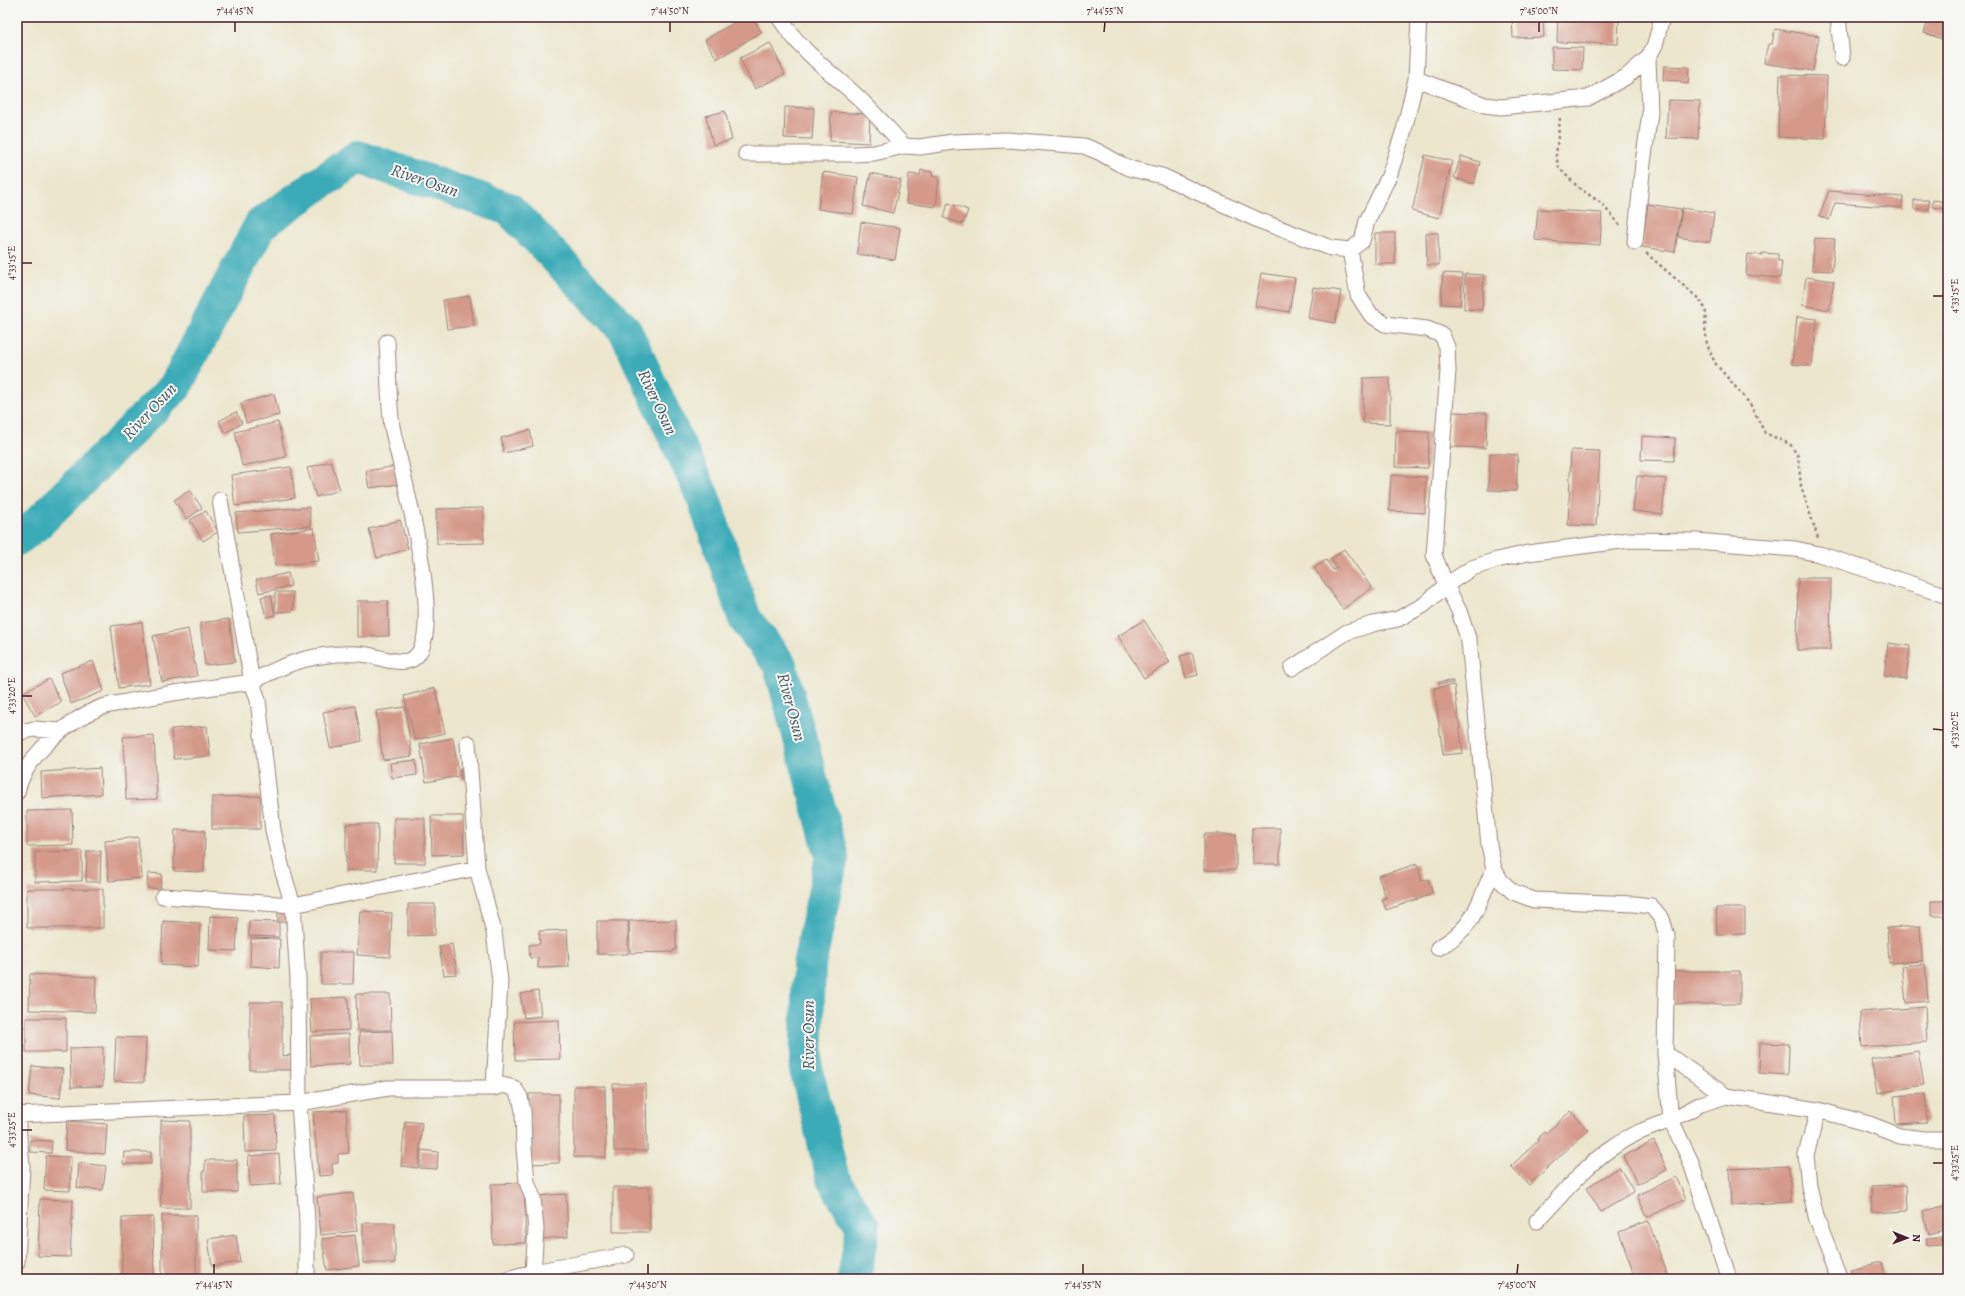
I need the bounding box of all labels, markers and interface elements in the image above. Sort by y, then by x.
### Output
text: 7°44'45"N [216,4,254,17]
text: 7°44'50"N [651,4,689,17]
text: 7°44'55"N [1087,4,1123,17]
text: 7°45'00"N [1520,4,1558,17]
water label: River Osun [388,158,462,203]
text: 4°33'15"E [5,246,18,280]
text: 4°33'15"E [1948,279,1961,313]
water label: River Osun [632,366,683,439]
water label: River Osun [117,378,182,445]
water label: River Osun [771,670,812,744]
text: 4°33'20"E [5,678,18,714]
text: 4°33'20"E [1948,712,1961,748]
water label: River Osun [797,1000,820,1070]
text: 4°33'25"E [5,1112,18,1148]
text: 4°33'25"E [1948,1145,1961,1181]
north arrow [1887,1218,1927,1258]
text: N [1909,1234,1924,1242]
text: 7°44'45"N [195,1278,233,1291]
text: 7°44'50"N [629,1278,667,1291]
text: 7°44'55"N [1065,1278,1101,1291]
text: 7°45'00"N [1498,1278,1536,1291]

